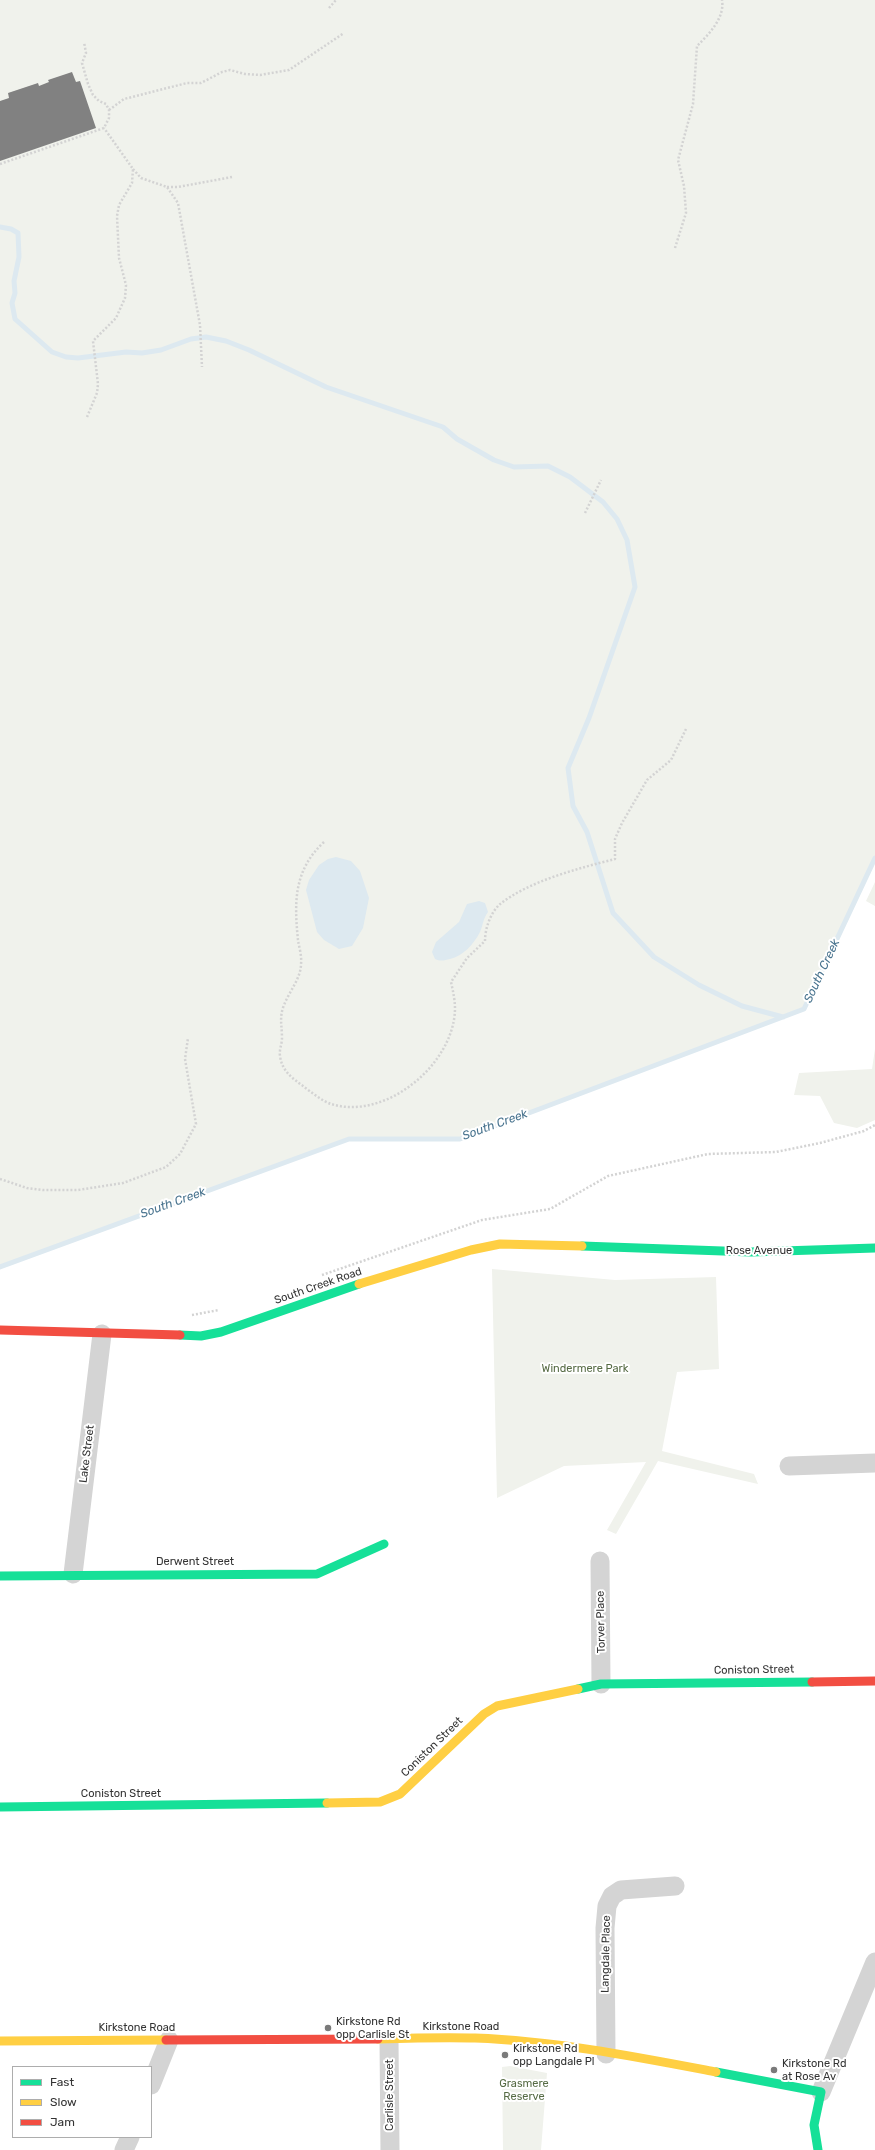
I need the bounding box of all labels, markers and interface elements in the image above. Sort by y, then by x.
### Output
water label: South Creek [801,937,843,1005]
water label: South Creek [460,1107,530,1143]
water label: South Creek [138,1185,208,1221]
street label: Rose Avenue [726,1244,792,1258]
street label: South Creek Road [273,1265,363,1307]
park label: Windermere Park [542,1362,628,1376]
street label: Lake Street [77,1424,97,1484]
street label: Derwent Street [156,1555,234,1569]
street label: Torver Place [594,1591,608,1653]
street label: Coniston Street [714,1663,794,1677]
street label: Coniston Street [399,1714,465,1780]
street label: Coniston Street [81,1787,161,1801]
street label: Langdale Place [599,1915,613,1993]
place label: Kirkstone Rd opp Carlisle St [336,2015,409,2041]
street label: Kirkstone Road [423,2020,499,2034]
street label: Kirkstone Road [99,2021,175,2035]
marker: Kirkstone Rd opp Carlisle St [323,2023,333,2033]
place label: Kirkstone Rd opp Langdale Pl [513,2042,594,2068]
marker: Kirkstone Rd opp Langdale Pl [500,2050,510,2060]
place label: Kirkstone Rd at Rose Av [782,2057,846,2083]
street label: Carlisle Street [383,2059,397,2131]
marker: Kirkstone Rd at Rose Av [769,2065,779,2075]
legend [12,2066,152,2138]
text: Fast [50,2075,74,2089]
park label: Grasmere Reserve [499,2077,549,2103]
text: Slow [50,2095,77,2109]
text: Jam [50,2115,75,2129]

